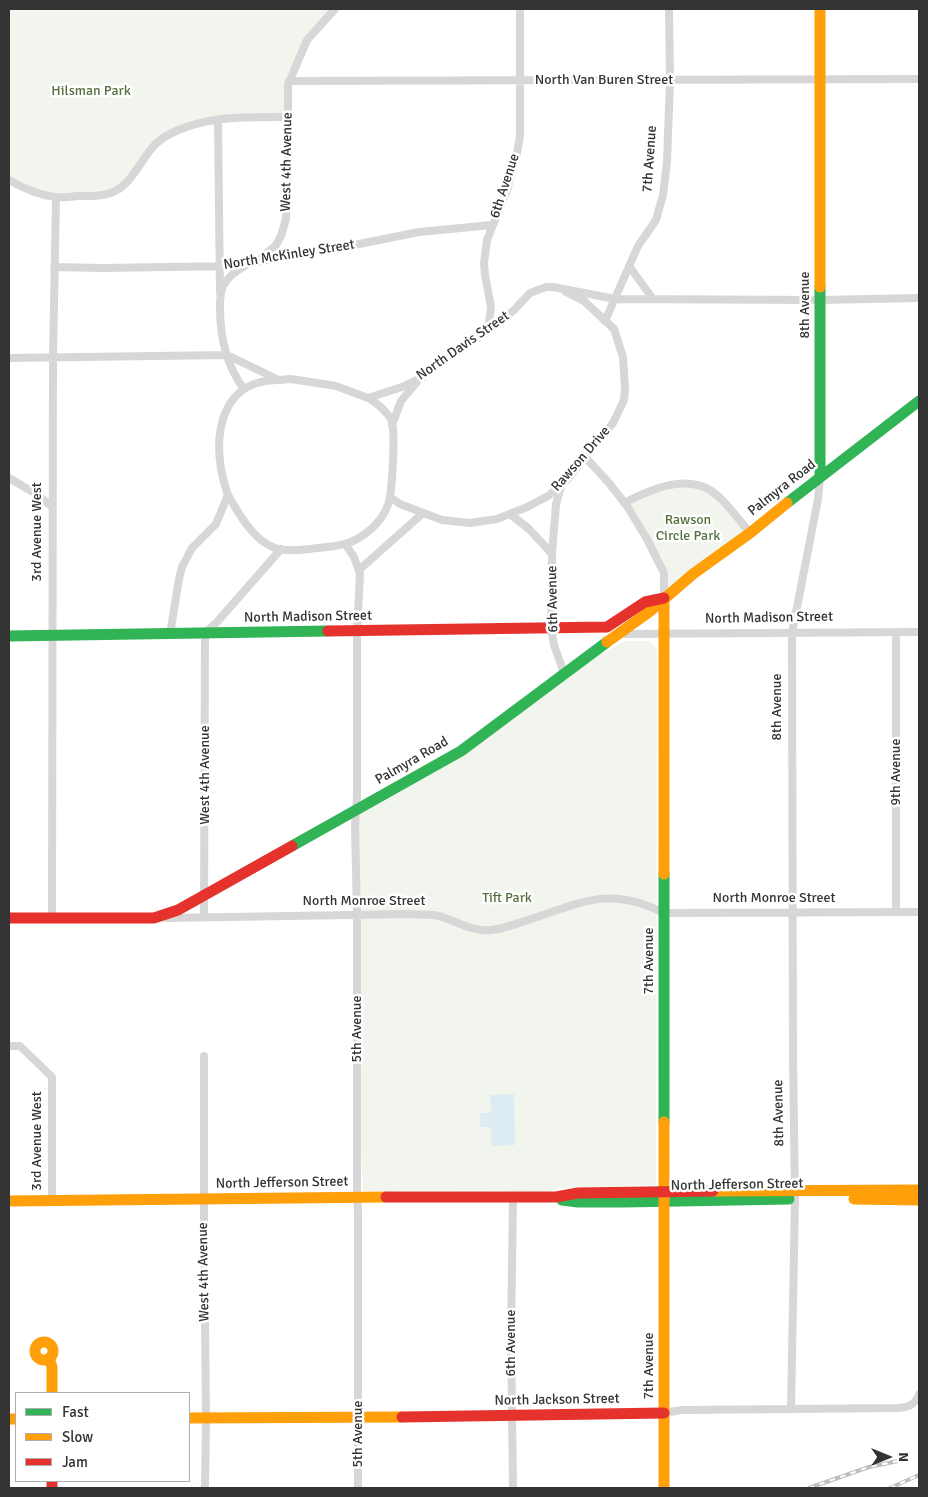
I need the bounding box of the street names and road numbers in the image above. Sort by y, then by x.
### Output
street label: North Van Buren Street [535,72,673,88]
street label: West 4th Avenue [278,112,296,212]
street label: 7th Avenue [639,125,661,193]
street label: 6th Avenue [487,152,523,220]
street label: North McKinley Street [222,236,356,274]
street label: 8th Avenue [797,272,813,338]
street label: North Davis Street [413,308,513,384]
street label: Rawson Drive [548,423,614,495]
street label: Palmyra Road [745,456,819,520]
street label: 3rd Avenue West [29,482,45,582]
street label: 6th Avenue [544,565,562,633]
street label: North Madison Street [244,607,372,627]
street label: North Madison Street [705,608,833,628]
street label: 8th Avenue [769,674,785,740]
street label: West 4th Avenue [197,725,213,825]
street label: Palmyra Road [373,733,451,789]
street label: 9th Avenue [888,739,904,805]
street label: North Monroe Street [713,890,835,906]
street label: North Monroe Street [303,893,425,909]
street label: 7th Avenue [641,928,657,994]
street label: 5th Avenue [349,996,365,1062]
street label: 8th Avenue [770,1079,788,1147]
street label: 3rd Avenue West [29,1091,45,1191]
street label: North Jefferson Street [216,1173,348,1193]
street label: North Jefferson Street [671,1175,803,1195]
street label: West 4th Avenue [195,1222,213,1322]
street label: 6th Avenue [503,1310,519,1376]
street label: 7th Avenue [641,1333,657,1399]
street label: North Jackson Street [494,1391,620,1409]
street label: 5th Avenue [350,1401,366,1467]

